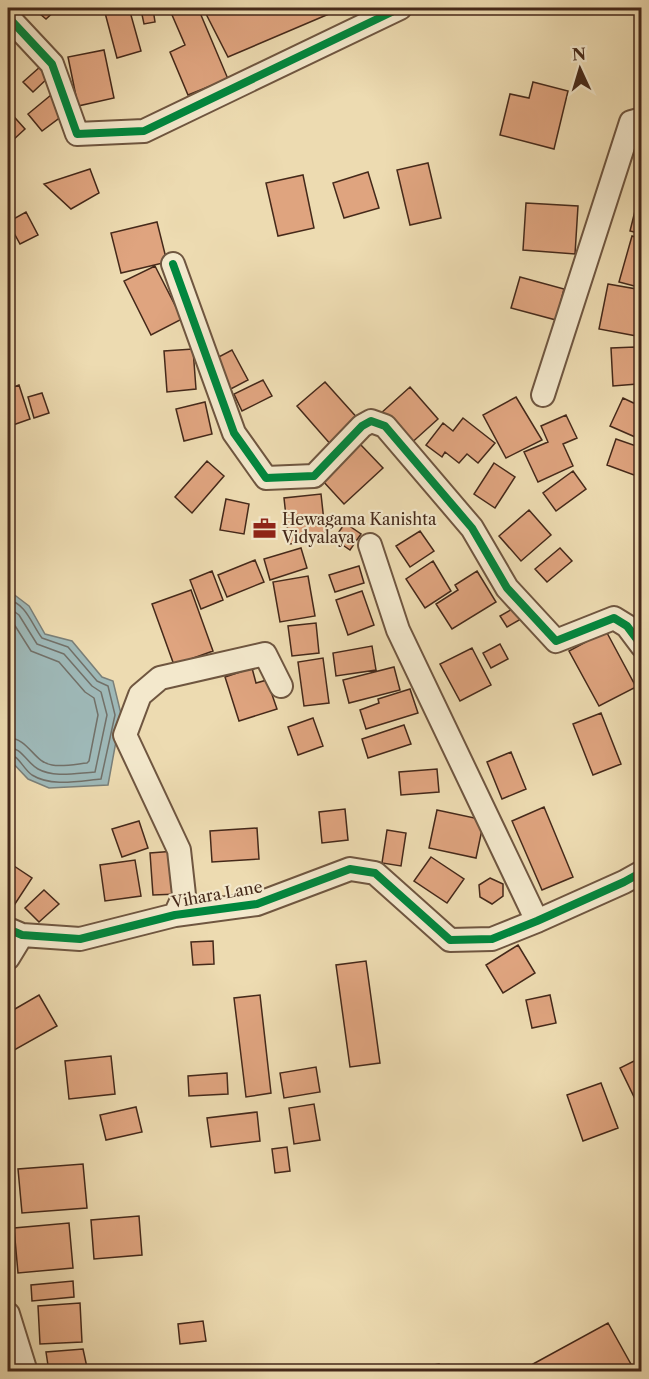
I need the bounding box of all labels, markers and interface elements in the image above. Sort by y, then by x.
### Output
north arrow [550,39,610,99]
text: N [571,44,587,64]
place label: Hewagama Kanishta Vidyalaya [281,509,437,547]
office icon: Hewagama Kanishta Vidyalaya [251,515,277,541]
street label: Vihara Lane [169,876,264,912]

